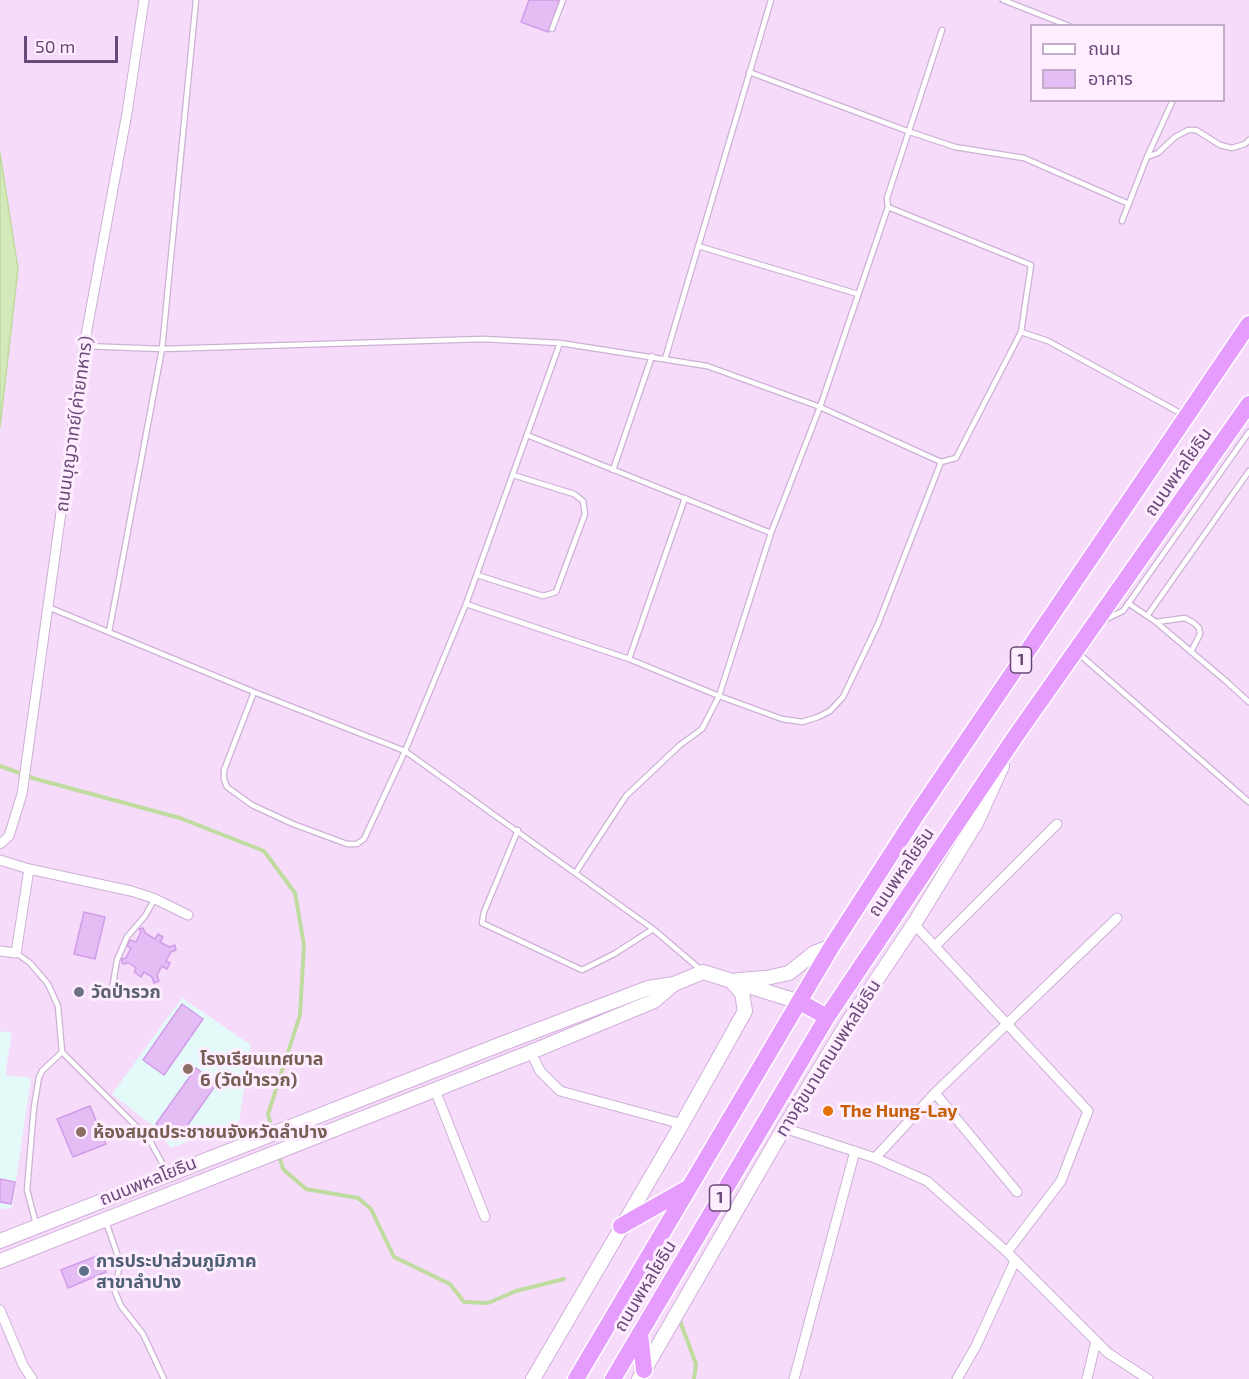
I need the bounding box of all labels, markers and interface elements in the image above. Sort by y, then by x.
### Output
scale bar [27,24,122,62]
legend [1030,24,1225,102]
text: 50 m [35,35,75,57]
text: ถนน [1088,37,1121,59]
text: อาคาร [1088,67,1133,89]
street label: ถนนบุญวาทย์(ค่ายทหาร) [51,335,97,513]
street label: ถนนพหลโยธิน [1140,424,1216,520]
road number: 1 [1010,647,1032,673]
street label: ถนนพหลโยธิน [863,823,939,921]
street label: ทางคู่ขนานถนนพหลโยธิน [771,976,885,1140]
place label: วัดป่ารวก [91,981,161,1003]
marker: วัดป่ารวก [72,985,86,999]
place label: โรงเรียนเทศบาล 6 (วัดป่ารวก) [200,1048,324,1090]
marker: โรงเรียนเทศบาล 6 (วัดป่ารวก) [181,1062,195,1076]
place label: The Hung-Lay [840,1100,958,1122]
marker: The Hung-Lay [821,1104,835,1118]
place label: ห้องสมุดประชาชนจังหวัดลำปาง [93,1121,328,1143]
marker: ห้องสมุดประชาชนจังหวัดลำปาง [74,1125,88,1139]
street label: ถนนพหลโยธิน [96,1152,200,1210]
road number: 1 [710,1185,730,1211]
street label: ถนนพหลโยธิน [609,1236,681,1336]
place label: การประปาส่วนภูมิภาค สาขาลำปาง [96,1250,257,1292]
marker: การประปาส่วนภูมิภาค สาขาลำปาง [77,1264,91,1278]

